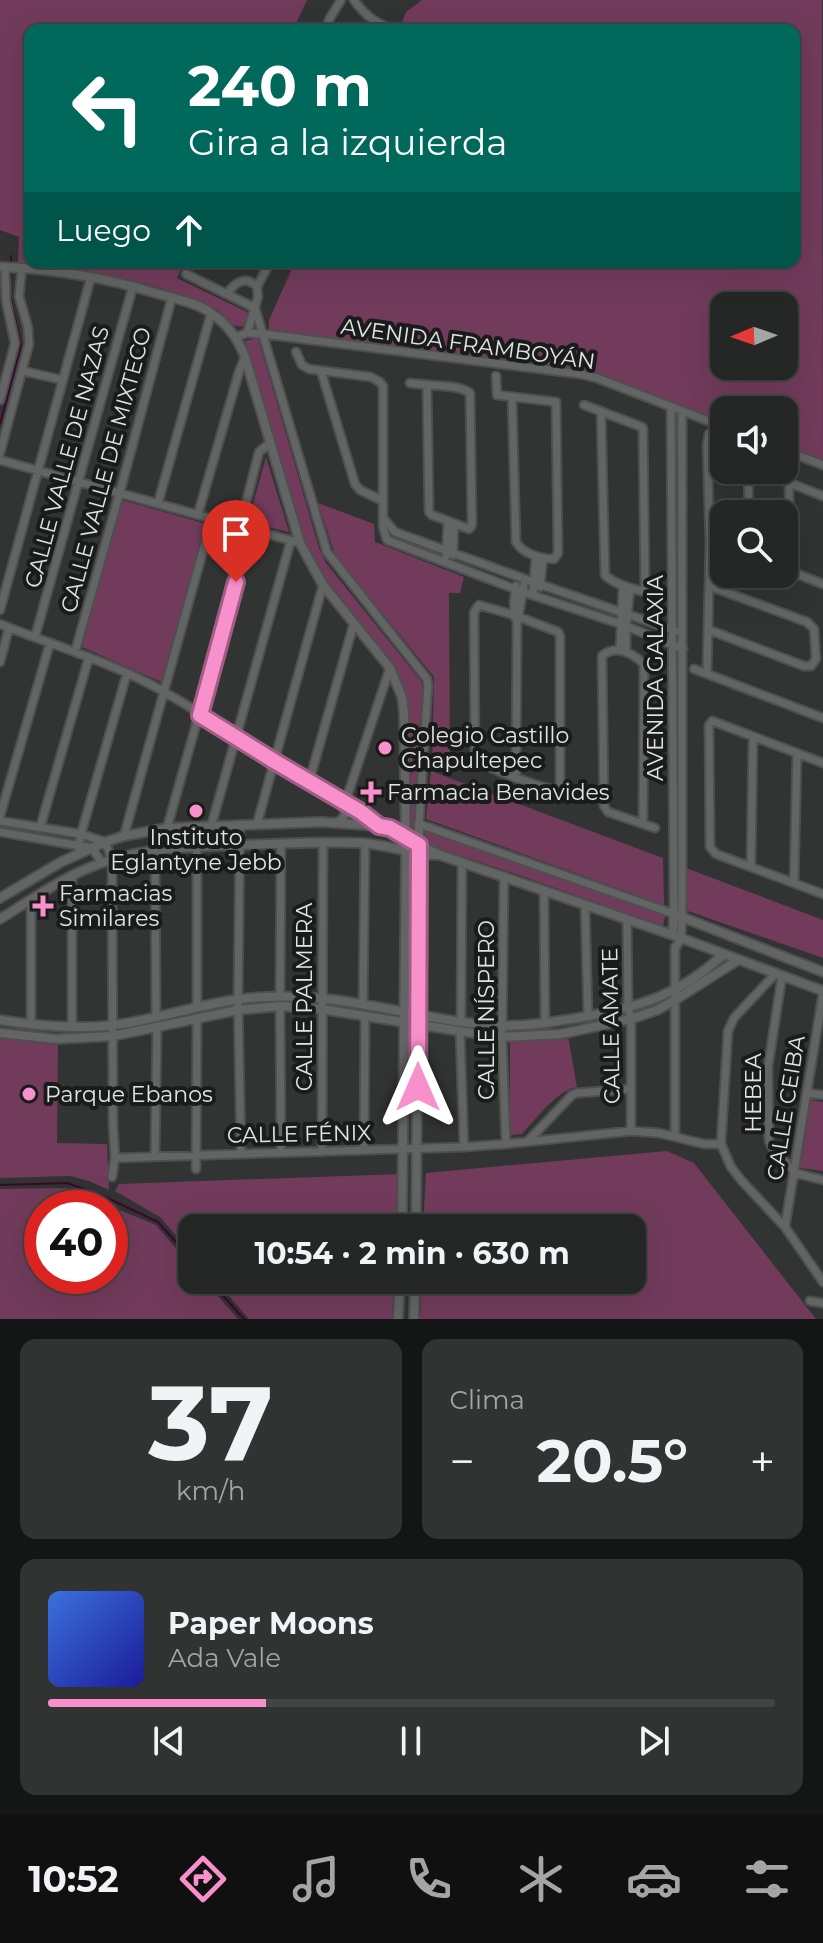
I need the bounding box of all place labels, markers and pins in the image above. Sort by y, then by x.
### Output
pin [202,500,270,582]
place label: Colegio Castillo Chapultepec [401,722,569,774]
marker: Colegio Castillo Chapultepec [376,739,394,757]
place label: Farmacia Benavides [387,779,610,806]
marker: Farmacia Benavides [362,783,380,801]
marker: Instituto Eglantyne Jebb [187,802,205,820]
place label: Instituto Eglantyne Jebb [110,824,282,876]
place label: Farmacias Similares [59,880,173,932]
marker: Farmacias Similares [34,897,52,915]
place label: Parque Ebanos [45,1081,213,1108]
marker: Parque Ebanos [20,1085,38,1103]

